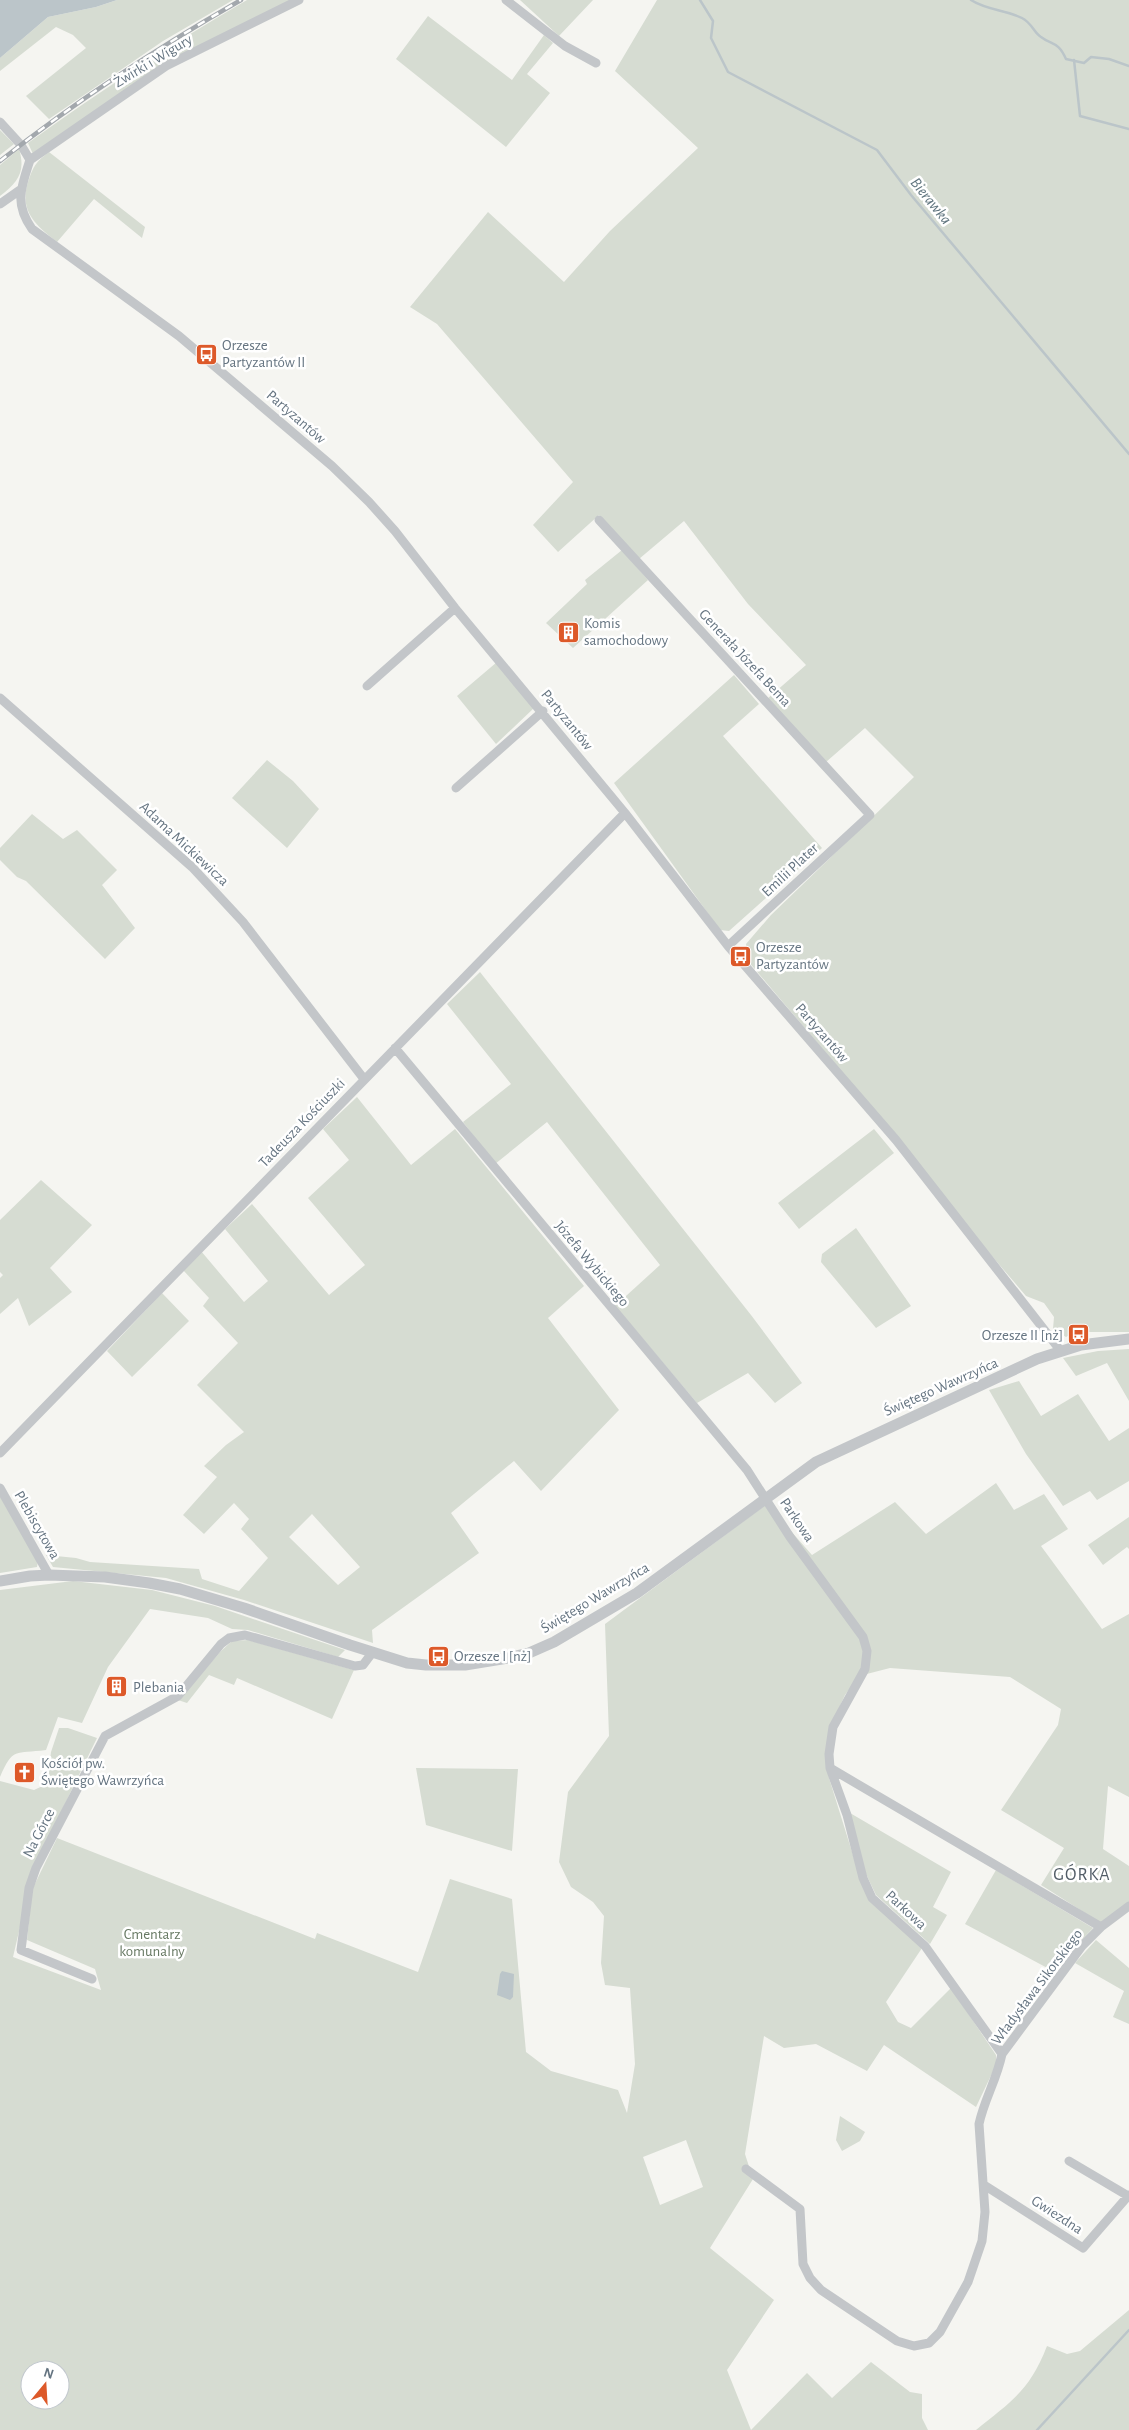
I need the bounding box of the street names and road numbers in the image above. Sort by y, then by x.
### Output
street label: Żwirki i Wigury [110,30,195,90]
street label: Partyzantów [264,387,328,447]
street label: Generała Józefa Bema [696,606,794,710]
street label: Partyzantów [538,687,596,753]
street label: Adama Mickiewicza [137,799,231,889]
street label: Emilii Plater [759,840,821,900]
street label: Partyzantów [792,1001,852,1065]
street label: Tadeusza Kościuszki [256,1076,348,1170]
street label: Józefa Wybickiego [552,1218,632,1310]
street label: Świętego Wawrzyńca [881,1353,1000,1419]
street label: Plebiscytowa [11,1488,63,1562]
street label: Parkowa [777,1495,817,1545]
street label: Świętego Wawrzyńca [537,1558,652,1636]
street label: Na Górce [20,1806,58,1860]
street label: Parkowa [883,1888,929,1932]
street label: Władysława Sikorskiego [989,1926,1085,2048]
street label: Gwiezdna [1029,2193,1085,2237]

